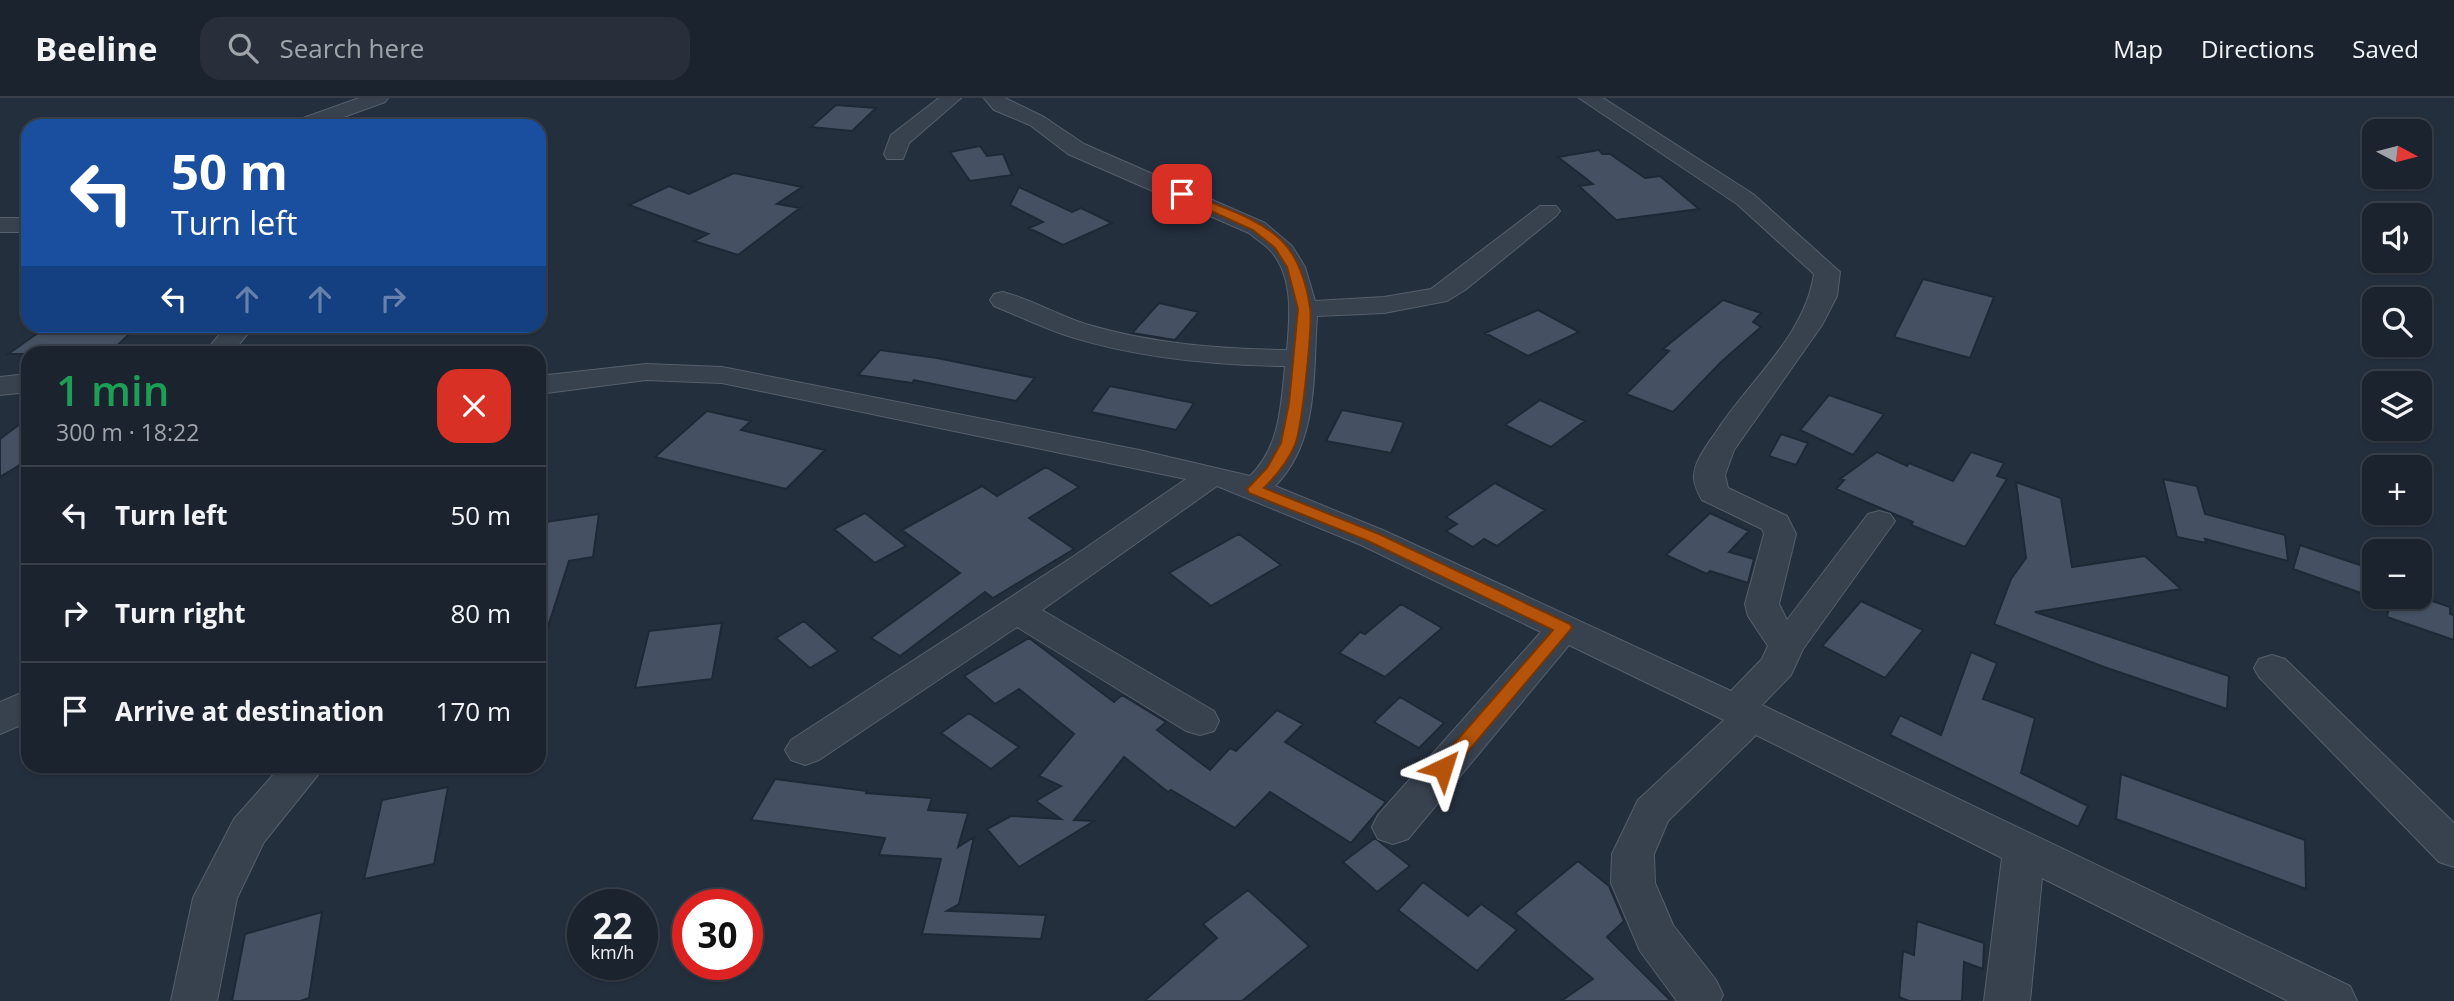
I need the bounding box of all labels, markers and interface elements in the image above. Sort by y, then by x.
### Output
search box [200,17,690,80]
text: Beeline [35,26,158,71]
icon: search [224,29,262,67]
text: Search here [280,30,424,66]
text: Map [2113,32,2163,65]
text: Directions [2201,32,2314,65]
text: Saved [2352,32,2419,65]
north arrow [2362,119,2432,189]
map controls [2362,119,2432,609]
text: 50 m [171,138,288,204]
icon: left [56,147,147,238]
pin [1152,164,1212,224]
icon: arrive [1163,175,1201,213]
text: Turn left [171,201,297,244]
button: sound [2362,203,2432,273]
icon: left [155,280,193,318]
icon: ahead [228,280,266,318]
icon: ahead [301,280,339,318]
icon: right [374,280,412,318]
button: search [2362,287,2432,357]
text: 1 min [56,361,169,418]
button: close [437,369,511,443]
button: layers [2362,371,2432,441]
text: 300 m · 18:22 [56,416,199,448]
button: + [2362,455,2432,525]
icon: left [56,496,94,534]
text: Turn left [115,497,227,533]
text: 50 m [450,497,511,533]
button: − [2362,539,2432,609]
icon: right [56,594,94,632]
text: Turn right [115,595,246,631]
text: 80 m [450,595,511,631]
icon: arrive [56,692,94,730]
text: Arrive at destination [115,693,384,729]
text: 170 m [436,693,511,729]
position arrow [1406,731,1480,805]
speed limit sign: 30 [672,889,763,980]
text: 22 [592,902,633,949]
text: km/h [591,940,634,964]

